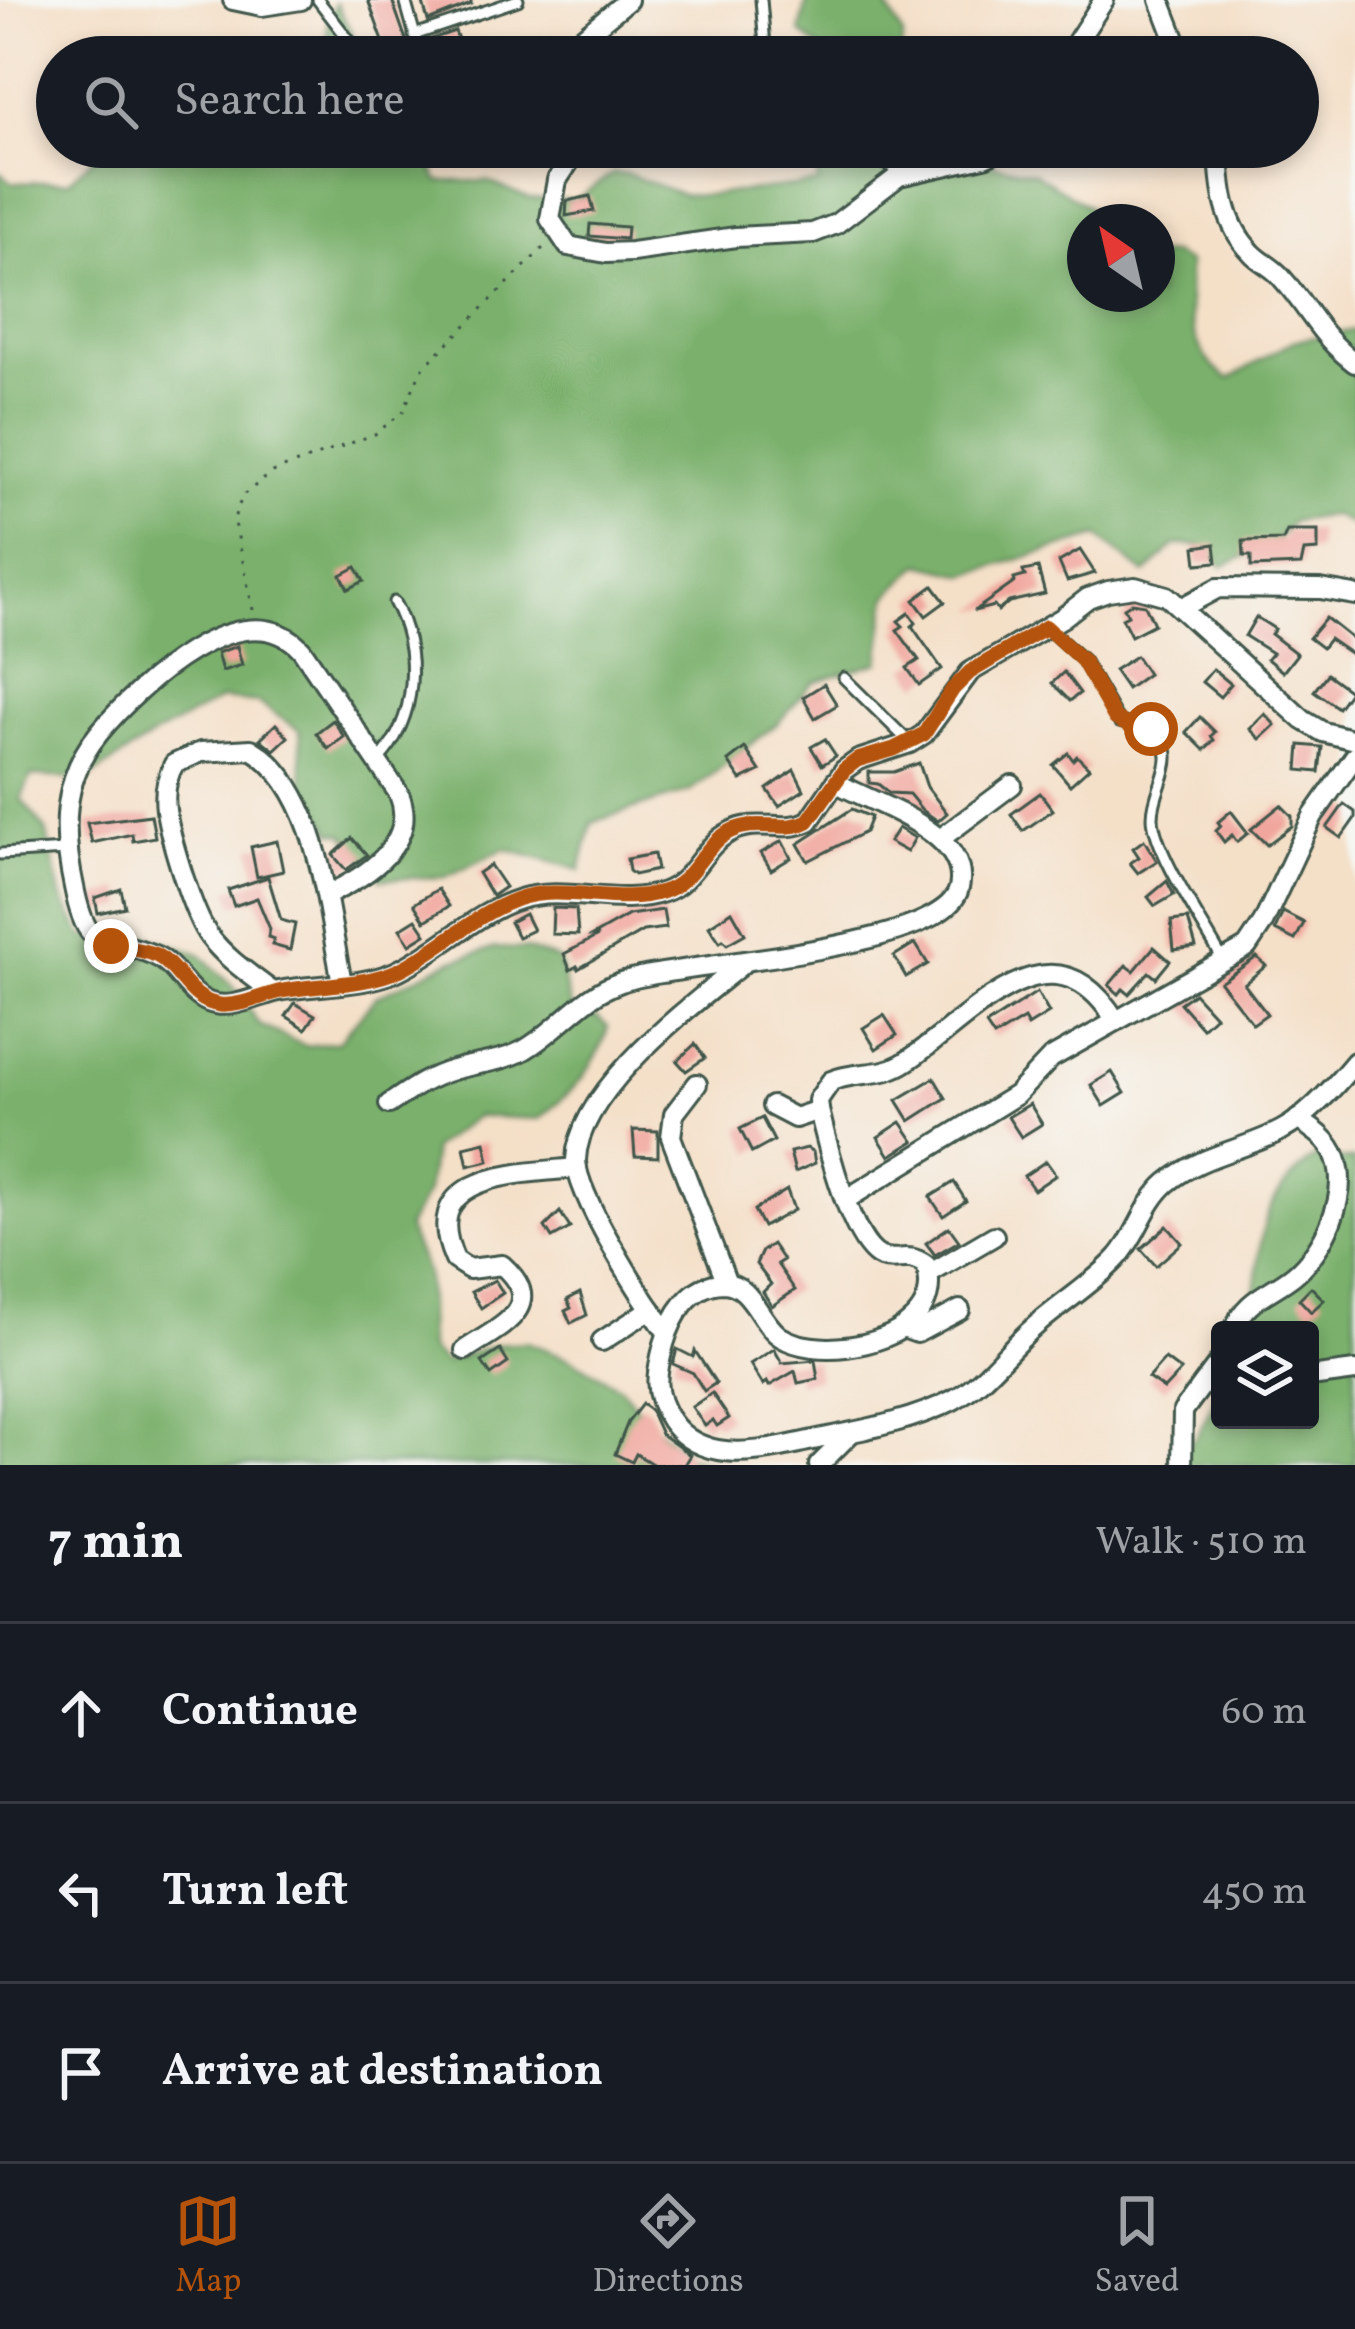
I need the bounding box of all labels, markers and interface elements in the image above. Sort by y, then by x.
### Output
search box [36,36,1319,168]
icon: search [78,69,144,135]
text: Search here [174,71,405,134]
north arrow [1067,204,1175,312]
route start [1124,702,1178,756]
route end [84,919,138,973]
map controls [1211,1321,1319,1429]
button: layers [1211,1321,1319,1429]
text: 7 min [48,1508,184,1579]
text: Walk · 510 m [1095,1516,1307,1570]
icon: ahead [48,1680,114,1746]
text: Continue [162,1681,358,1744]
text: 60 m [1222,1686,1307,1740]
icon: left [48,1860,114,1926]
text: Turn left [162,1861,348,1924]
text: 450 m [1201,1866,1307,1920]
icon: arrive [48,2040,114,2106]
text: Arrive at destination [162,2041,603,2104]
tab: Map [175,2188,242,2306]
tab: Directions [592,2188,744,2306]
tab: Saved [1095,2188,1180,2306]

